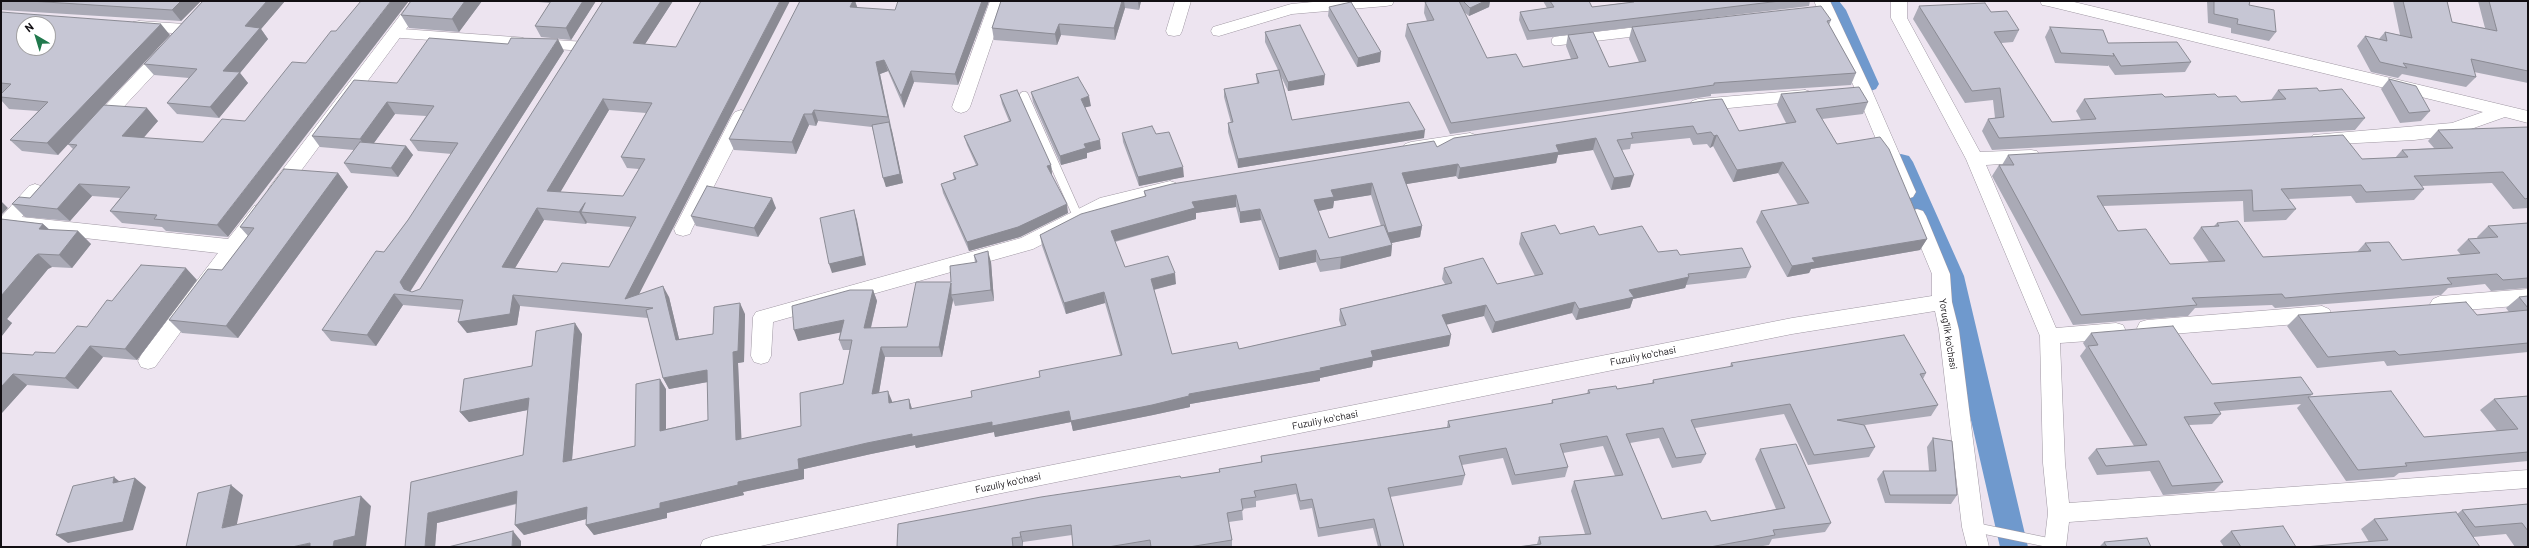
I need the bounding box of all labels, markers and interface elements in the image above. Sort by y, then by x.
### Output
north arrow [16,16,56,56]
text: N [22,20,36,34]
street label: Yorug'lik ko'chasi [1936,298,1960,370]
street label: Fuzuliy koʻchasi [1609,344,1677,368]
street label: Fuzuliy koʻchasi [1291,408,1359,432]
street label: Fuzuliy koʻchasi [974,470,1042,496]

